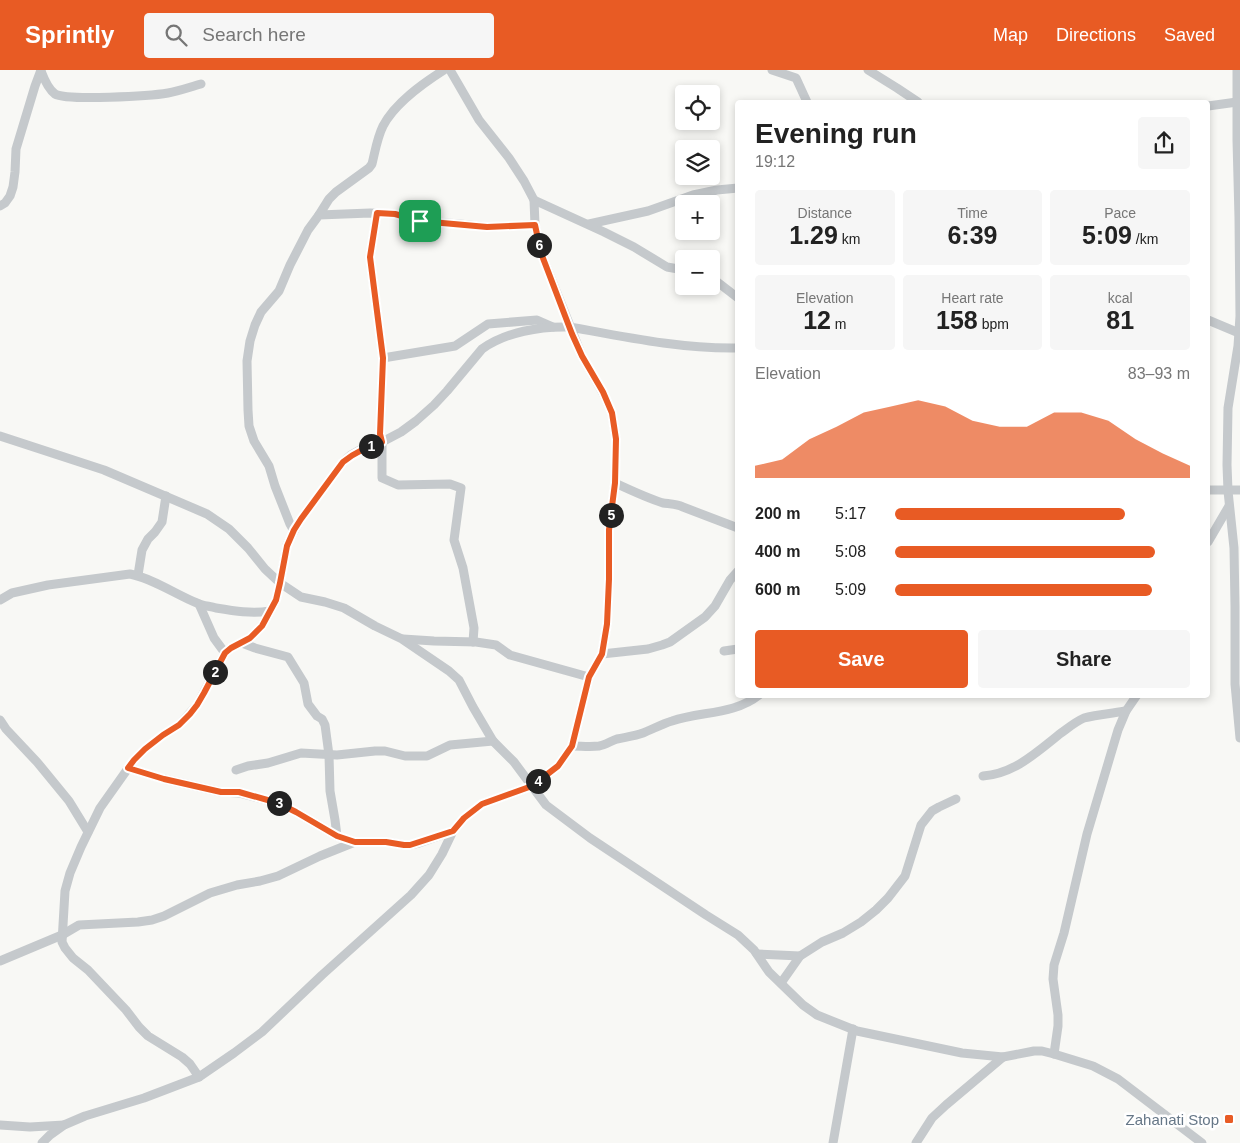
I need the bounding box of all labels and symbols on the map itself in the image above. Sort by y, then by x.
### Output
pin [399,200,441,242]
pin: 6 [526,232,552,258]
pin: 1 [358,434,384,458]
pin: 5 [598,502,624,528]
pin: 2 [202,660,228,684]
pin: 4 [526,768,550,794]
pin: 3 [266,790,292,816]
place label: Zahanati Stop [1126,1111,1219,1128]
marker: Zahanati Stop [1223,1113,1235,1125]

